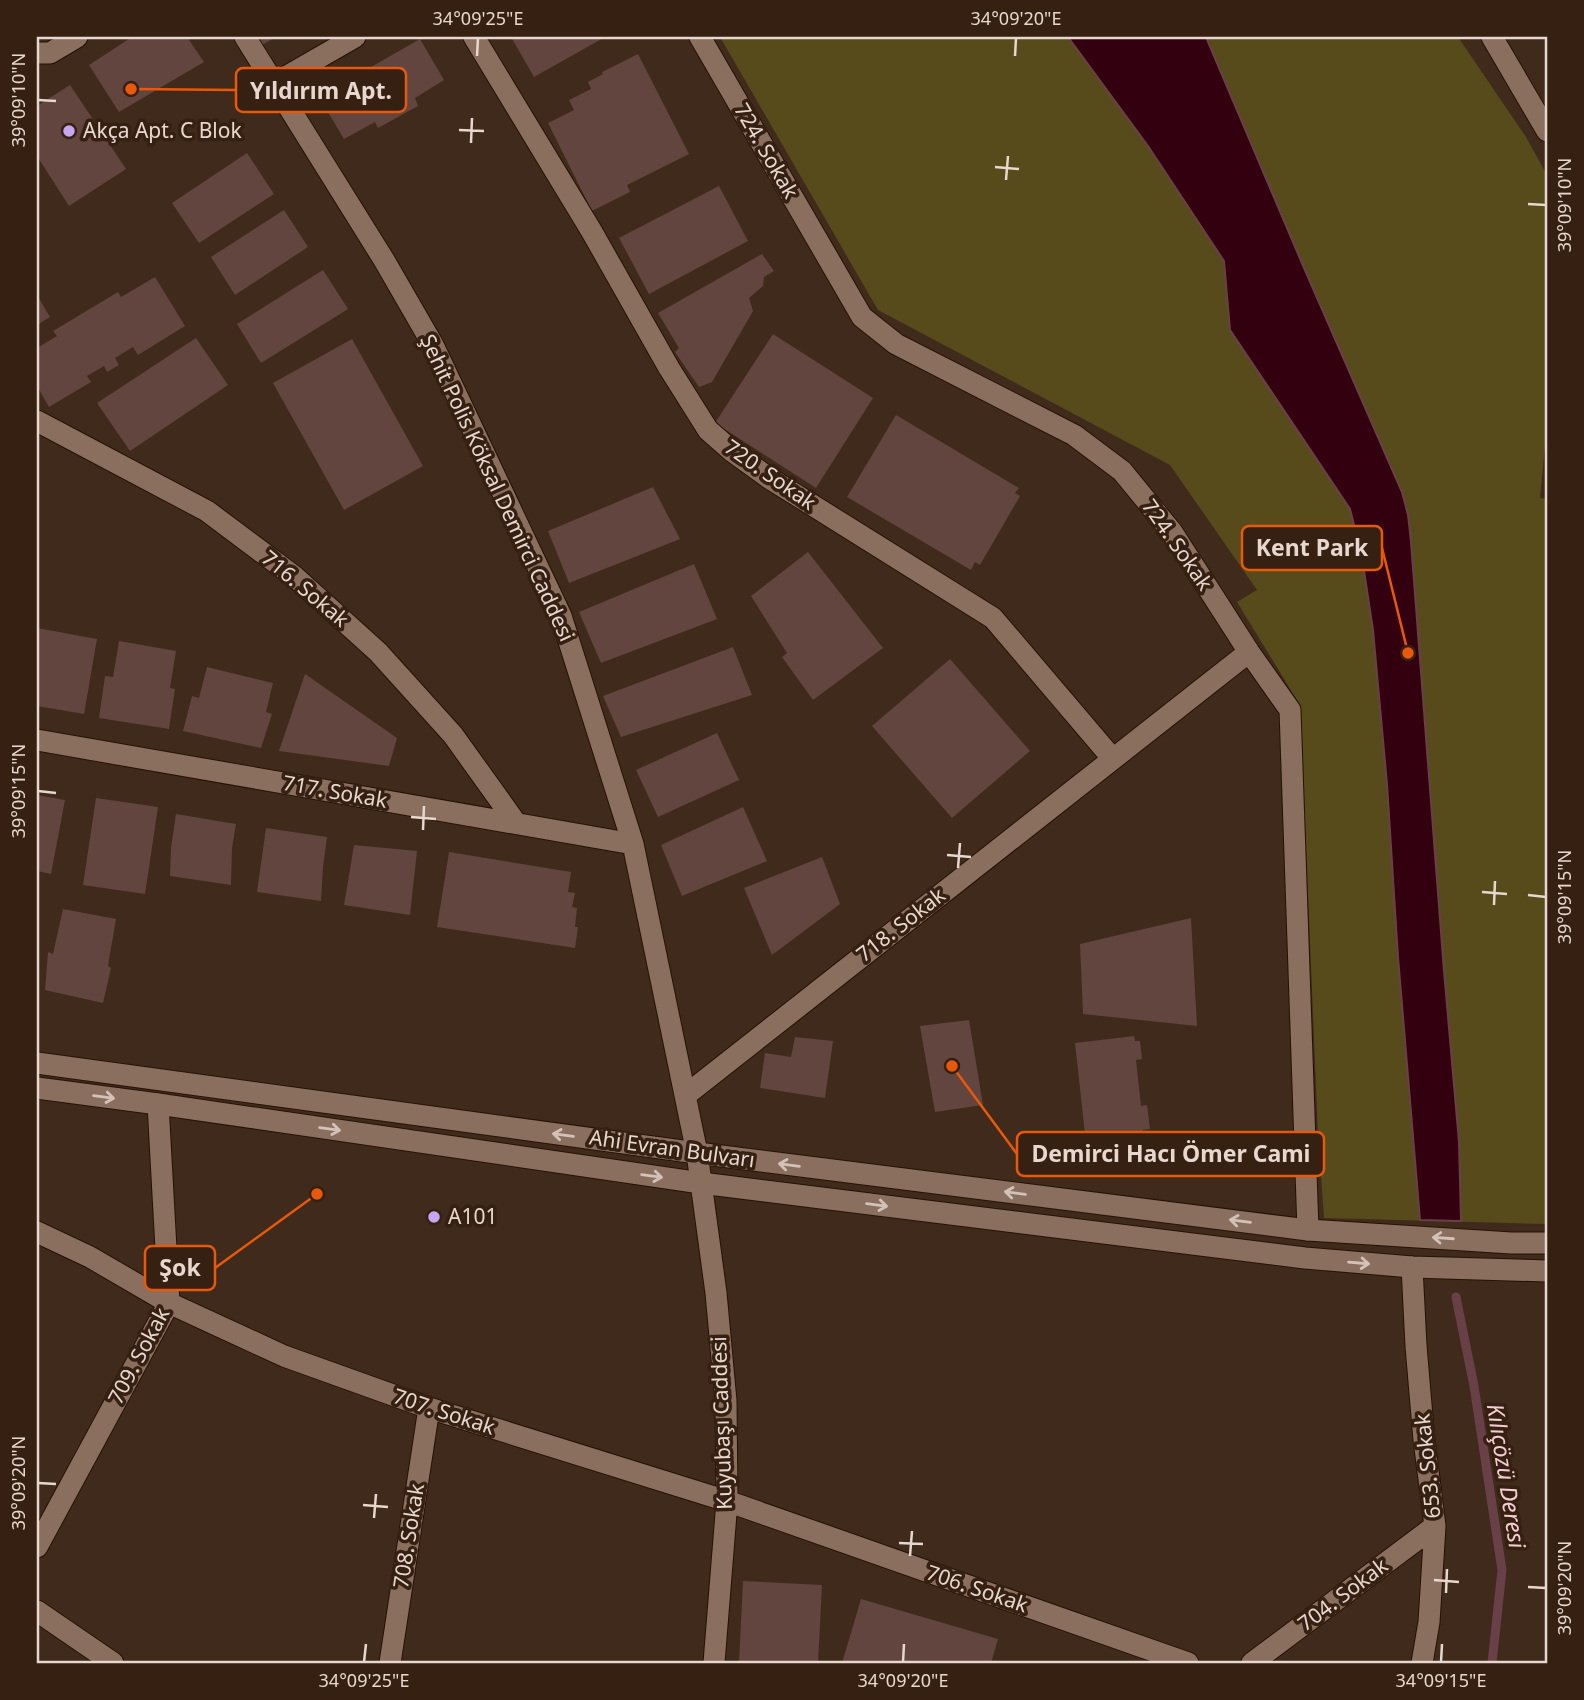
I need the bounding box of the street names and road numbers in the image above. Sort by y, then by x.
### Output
street label: 724. Sokak [728,98,806,204]
street label: Şehit Polis Köksal Demirci Caddesi [414,329,582,646]
street label: 720. Sokak [719,432,822,516]
street label: 724. Sokak [1136,493,1220,596]
street label: 716. Sokak [256,544,356,633]
street label: 717. Sokak [281,768,390,814]
street label: 718. Sokak [850,880,951,968]
street label: Ahi Evran Bulvarı [588,1123,757,1173]
street label: 709. Sokak [101,1302,176,1409]
street label: Kuyubaşı Caddesi [704,1336,738,1510]
street label: 707. Sokak [390,1381,500,1441]
street label: 653. Sokak [1407,1411,1446,1520]
street label: 708. Sokak [386,1481,430,1590]
street label: 704. Sokak [1292,1551,1394,1637]
street label: 706. Sokak [923,1558,1033,1619]

